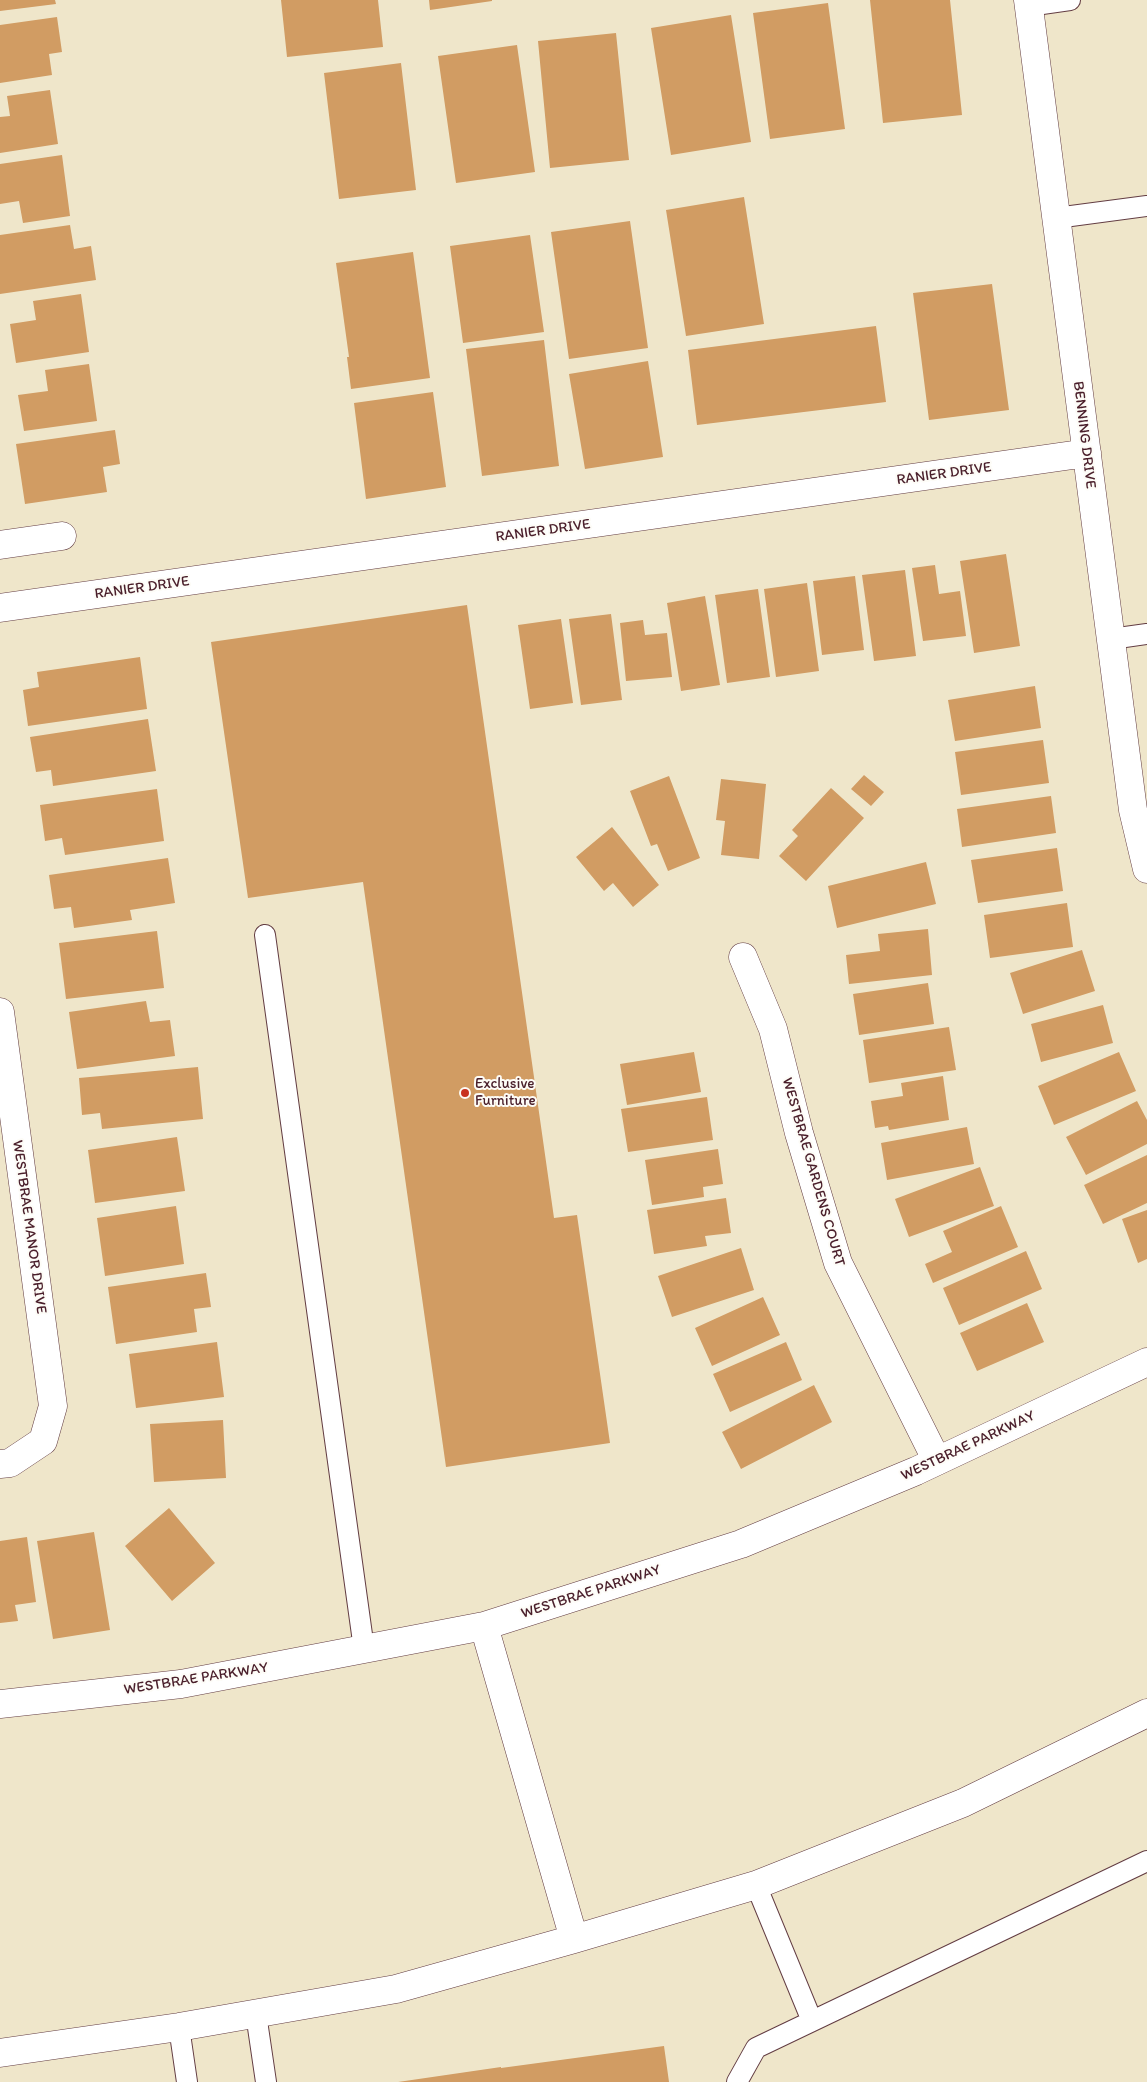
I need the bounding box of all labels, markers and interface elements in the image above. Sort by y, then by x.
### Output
street label: BENNING DRIVE [1068,380,1100,490]
street label: RANIER DRIVE [895,458,993,490]
street label: RANIER DRIVE [494,515,592,547]
street label: RANIER DRIVE [93,572,191,604]
place label: Exclusive Furniture [475,1075,536,1110]
street label: WESTBRAE GARDENS COURT [777,1075,849,1269]
marker: Exclusive Furniture [459,1087,471,1099]
street label: WESTBRAE MANOR DRIVE [8,1139,50,1315]
street label: WESTBRAE PARKWAY [898,1407,1038,1485]
street label: WESTBRAE PARKWAY [519,1561,663,1623]
street label: WESTBRAE PARKWAY [123,1659,269,1699]

